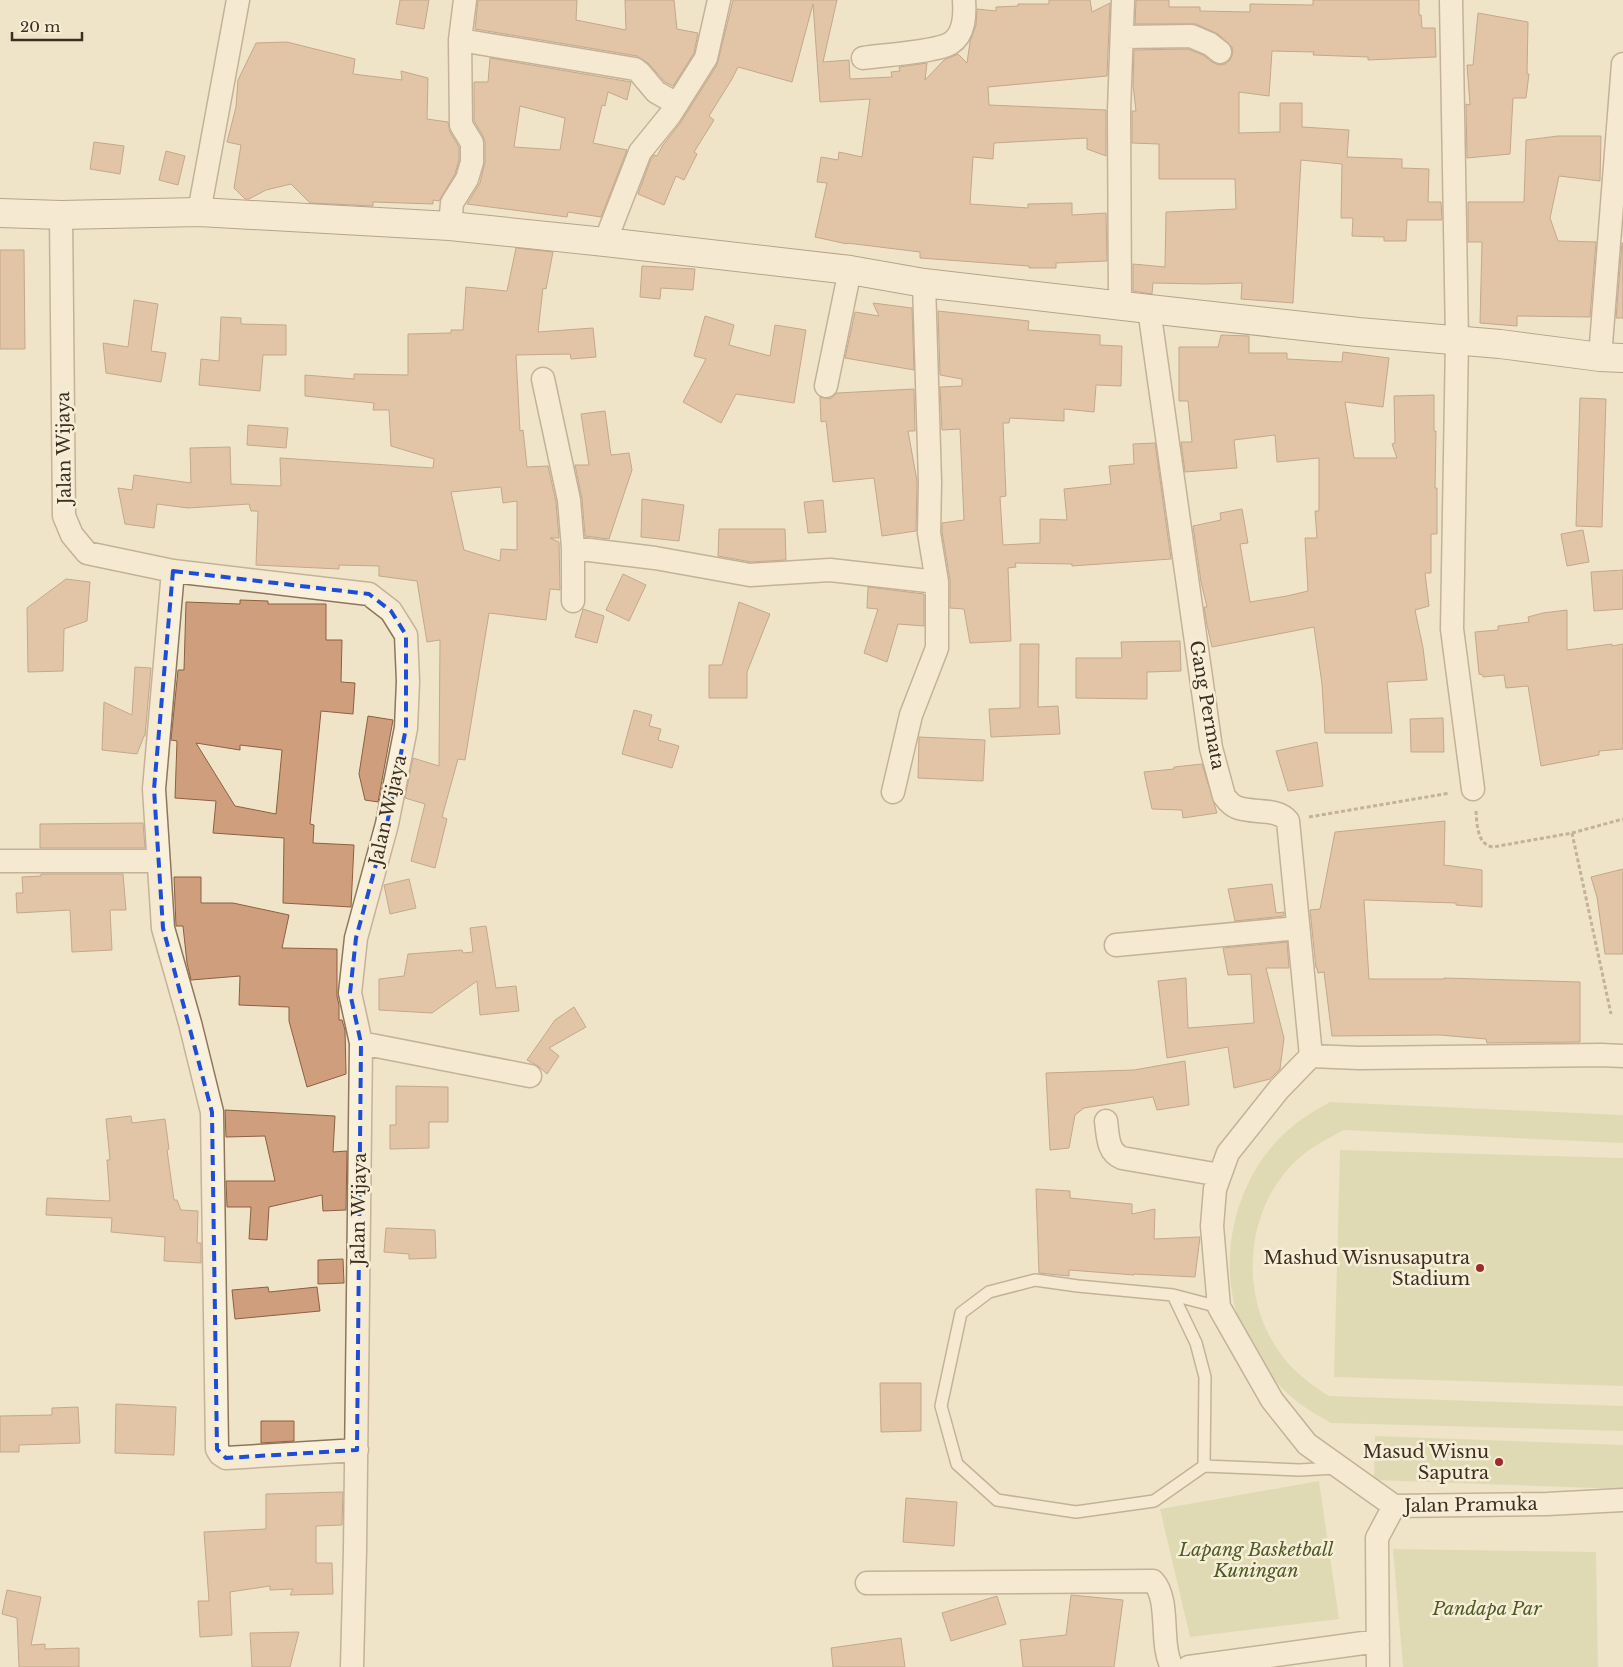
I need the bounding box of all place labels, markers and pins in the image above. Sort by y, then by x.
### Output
place label: Mashud Wisnusaputra Stadium [1264,1247,1470,1290]
marker: Mashud Wisnusaputra Stadium [1474,1262,1486,1274]
place label: Masud Wisnu Saputra [1363,1441,1489,1484]
marker: Masud Wisnu Saputra [1493,1456,1505,1468]

